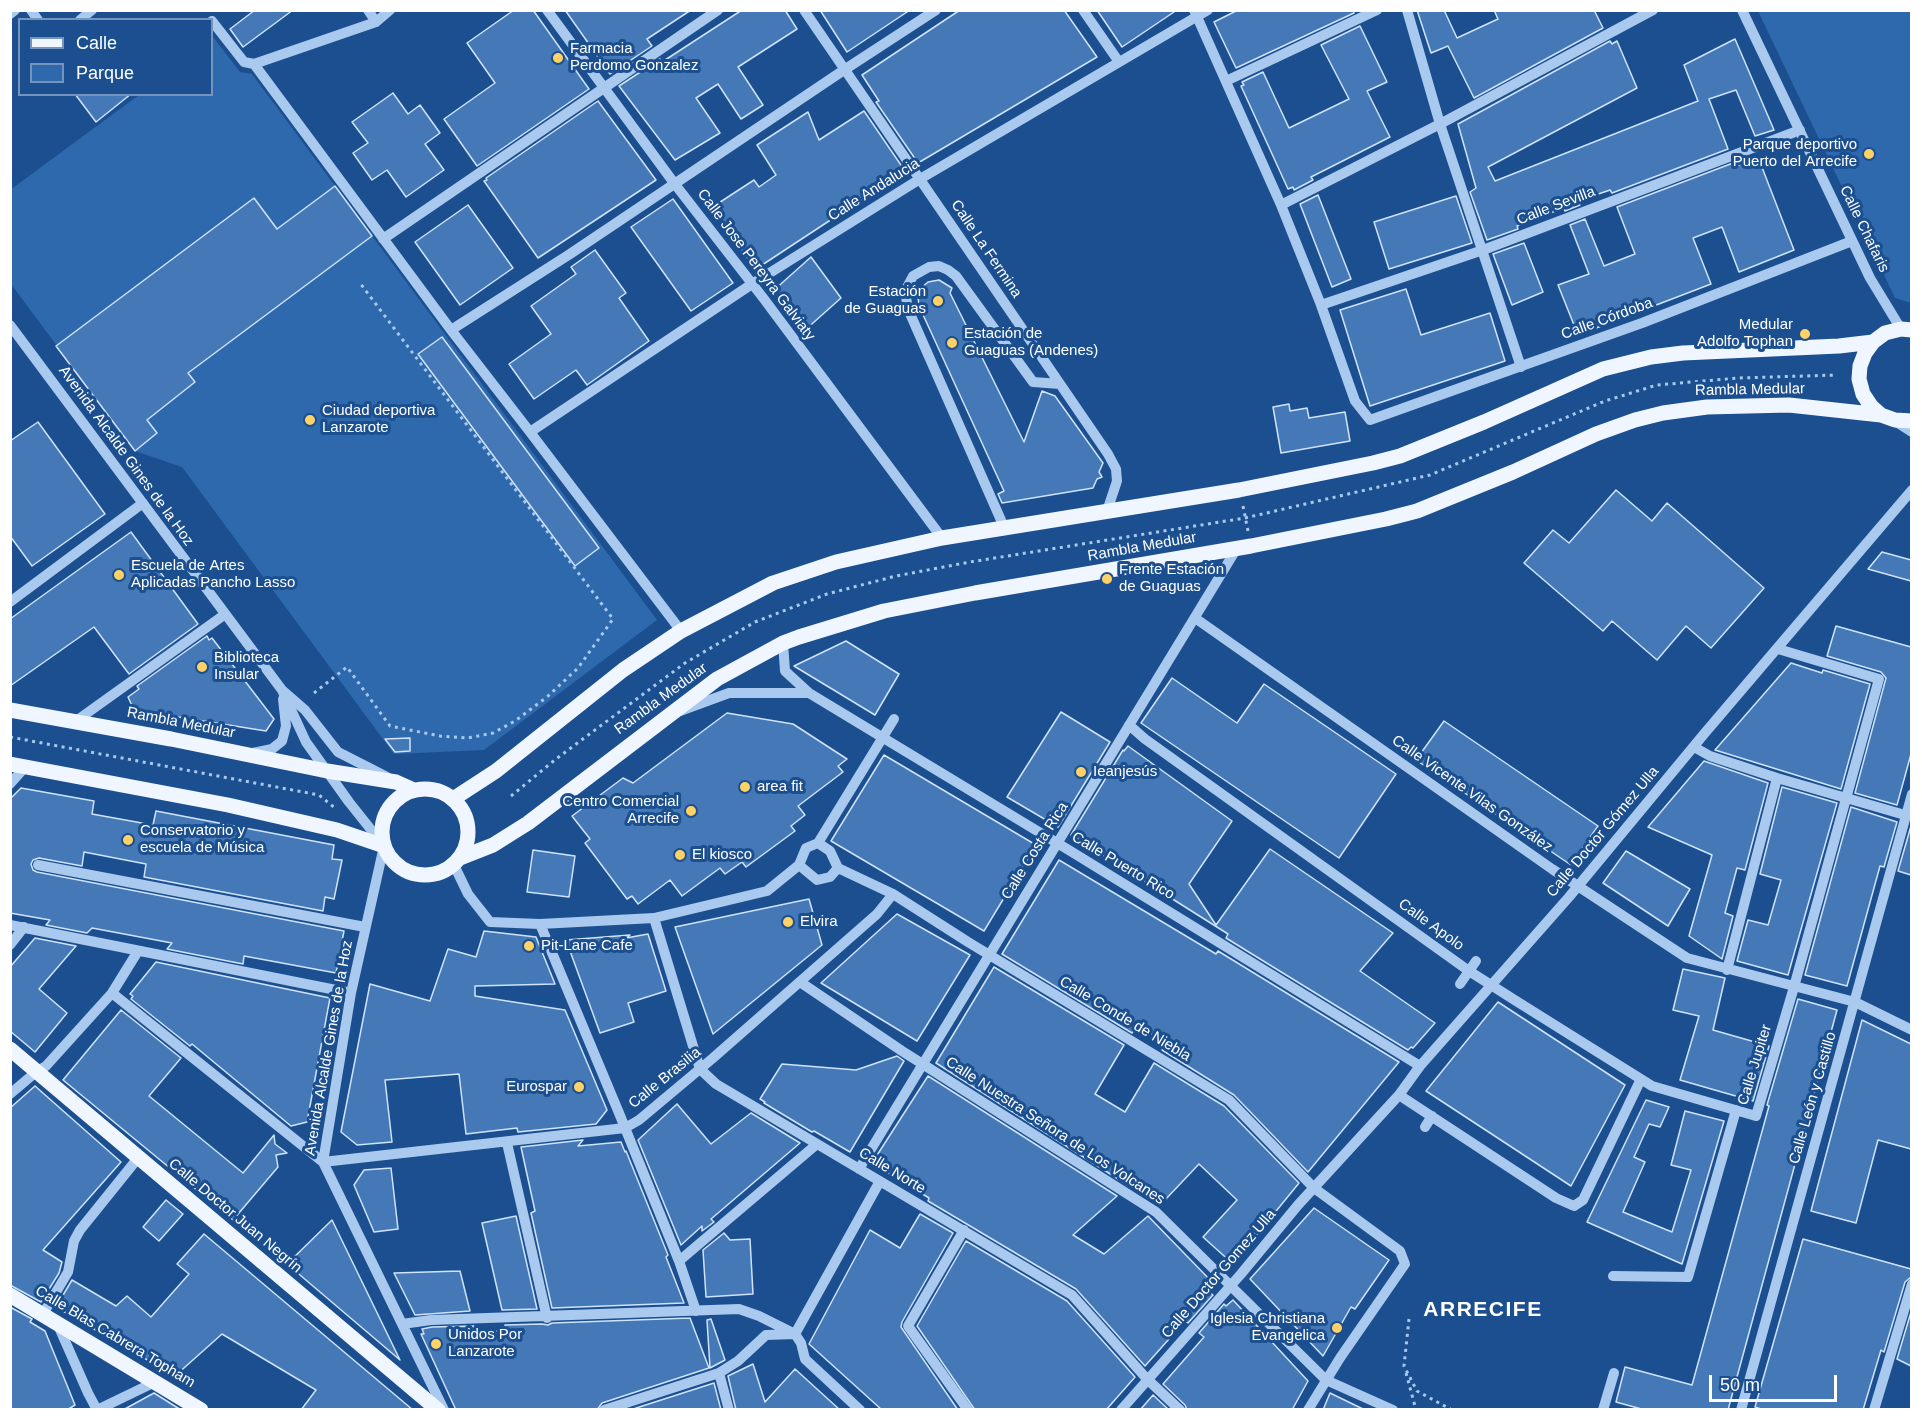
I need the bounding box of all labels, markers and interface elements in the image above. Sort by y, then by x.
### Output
legend [18,18,213,96]
text: Calle [76,33,117,53]
place label: Farmacia Perdomo Gonzalez [570,40,698,75]
marker: Farmacia Perdomo Gonzalez [551,51,565,65]
text: Parque [76,63,134,83]
place label: Parque deportivo Puerto del Arrecife [1733,136,1857,171]
marker: Parque deportivo Puerto del Arrecife [1862,147,1876,161]
street label: Calle Andalucia [825,155,923,225]
street label: Calle Sevilla [1514,183,1598,229]
street label: Calle Chafaris [1835,183,1893,275]
street label: Calle Jose Pereyra Galviaty [693,186,819,344]
street label: Calle La Fermina [947,197,1025,301]
place label: Estación de Guaguas [844,283,926,318]
marker: Estación de Guaguas [931,294,945,308]
street label: Calle Córdoba [1559,294,1655,344]
place label: Medular Adolfo Tophan [1697,316,1793,351]
place label: Estación de Guaguas (Andenes) [964,325,1098,360]
marker: Medular Adolfo Tophan [1798,327,1812,341]
marker: Estación de Guaguas (Andenes) [945,336,959,350]
street label: Avenida Alcalde Gines de la Hoz [55,362,197,550]
street label: Rambla Medular [1695,380,1805,400]
place label: Ciudad deportiva Lanzarote [322,402,435,437]
marker: Ciudad deportiva Lanzarote [303,413,317,427]
street label: Rambla Medular [1086,529,1198,565]
place label: Escuela de Artes Aplicadas Pancho Lasso [131,557,295,592]
place label: Frente Estación de Guaguas [1119,561,1224,596]
marker: Escuela de Artes Aplicadas Pancho Lasso [112,568,126,582]
marker: Frente Estación de Guaguas [1100,572,1114,586]
place label: Biblioteca Insular [214,649,279,684]
street label: Rambla Medular [611,659,711,739]
marker: Biblioteca Insular [195,660,209,674]
street label: Rambla Medular [125,704,237,742]
street label: Calle Vicente Vilas González [1388,732,1556,856]
place label: Ieanjesús [1093,763,1157,781]
street label: Calle Doctor Gómez Ulla [1543,763,1663,901]
marker: Ieanjesús [1074,765,1088,779]
place label: area fit [757,778,803,796]
marker: area fit [738,780,752,794]
place label: Centro Comercial Arrecife [562,793,679,828]
street label: Calle Costa Rica [998,799,1072,903]
marker: Centro Comercial Arrecife [684,804,698,818]
place label: Conservatorio y escuela de Música [140,822,264,857]
street label: Calle Puerto Rico [1068,828,1178,904]
marker: Conservatorio y escuela de Música [121,833,135,847]
place label: El kiosco [692,846,752,864]
marker: El kiosco [673,848,687,862]
street label: Calle Apolo [1395,895,1467,955]
place label: Elvira [800,913,838,931]
marker: Elvira [781,915,795,929]
place label: Pit-Lane Cafe [541,937,633,955]
street label: Avenida Alcalde Gines de la Hoz [301,939,357,1157]
marker: Pit-Lane Cafe [522,939,536,953]
street label: Calle Conde de Niebla [1056,973,1194,1065]
street label: Calle Jupiter [1734,1023,1776,1107]
street label: Calle León y Castillo [1786,1030,1840,1166]
street label: Calle Brasilia [625,1043,705,1113]
street label: Calle Nuestra Señora de Los Volcanes [942,1053,1168,1209]
place label: Eurospar [506,1078,567,1096]
marker: Eurospar [572,1080,586,1094]
street label: Calle Norte [855,1144,929,1198]
street label: Calle Doctor Juan Negrín [165,1155,305,1277]
street label: Calle Doctor Gomez Ulla [1158,1206,1280,1342]
street label: Calle Blas Cabrera Topham [32,1282,198,1392]
district label: ARRECIFE [1423,1297,1543,1323]
place label: Iglesia Christiana Evangelica [1210,1310,1325,1345]
marker: Iglesia Christiana Evangelica [1330,1321,1344,1335]
place label: Unidos Por Lanzarote [448,1326,522,1361]
marker: Unidos Por Lanzarote [429,1337,443,1351]
scale bar [1712,1363,1840,1401]
text: 50 m [1720,1375,1760,1395]

